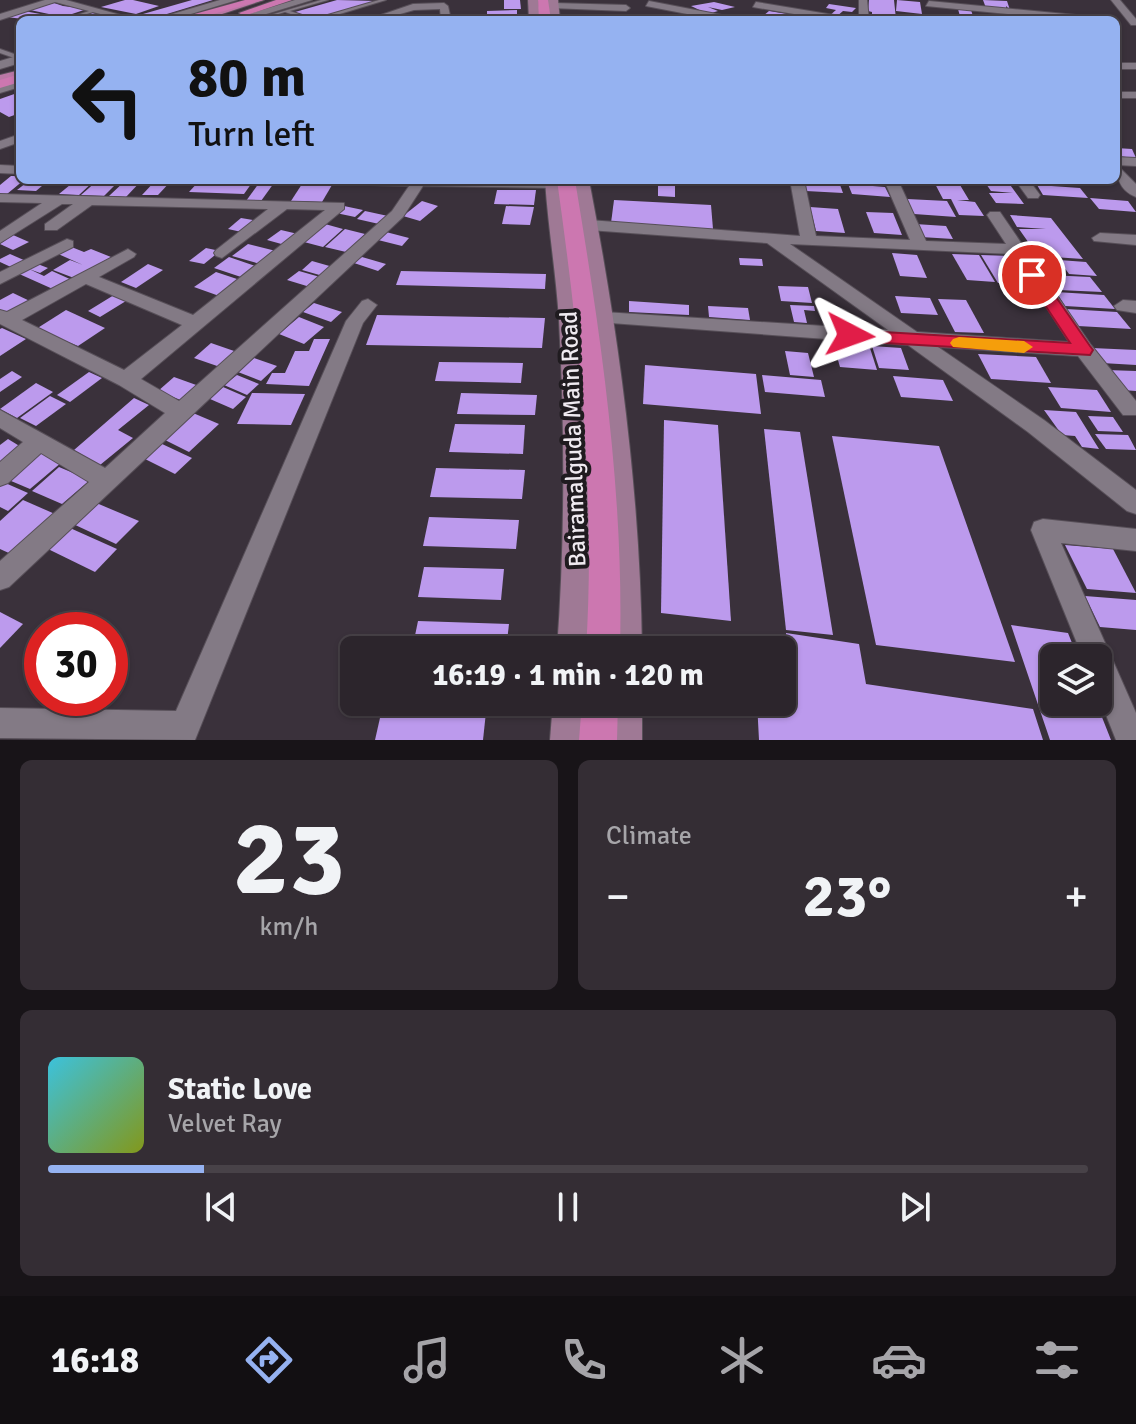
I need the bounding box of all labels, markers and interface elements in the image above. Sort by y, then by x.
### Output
text: 80 m [188,43,306,112]
icon: left [56,48,160,152]
text: Turn left [188,112,315,157]
pin [998,241,1066,309]
icon: arrive [1010,253,1054,297]
position arrow [808,293,892,377]
street label: Bairamalguda Main Road [554,311,592,567]
speed limit sign: 30 [24,612,128,716]
map controls [1040,644,1112,716]
button: layers [1040,644,1112,716]
text: 16:19 · 1 min · 120 m [432,657,704,694]
text: 23 [233,795,345,923]
text: Climate [606,820,692,852]
text: 23° [803,860,891,934]
text: − [606,870,630,924]
text: + [1064,870,1088,924]
text: km/h [260,911,318,943]
text: Static Love [168,1071,312,1108]
text: Velvet Ray [168,1108,282,1140]
icon: previous [199,1185,243,1229]
icon: pause [546,1185,590,1229]
icon: next [893,1185,937,1229]
icon: directions [241,1332,297,1388]
icon: music [399,1332,455,1388]
icon: phone [556,1332,612,1388]
icon: climate [714,1332,770,1388]
icon: car [871,1332,927,1388]
icon: filters [1029,1332,1085,1388]
text: 16:18 [51,1338,139,1383]

